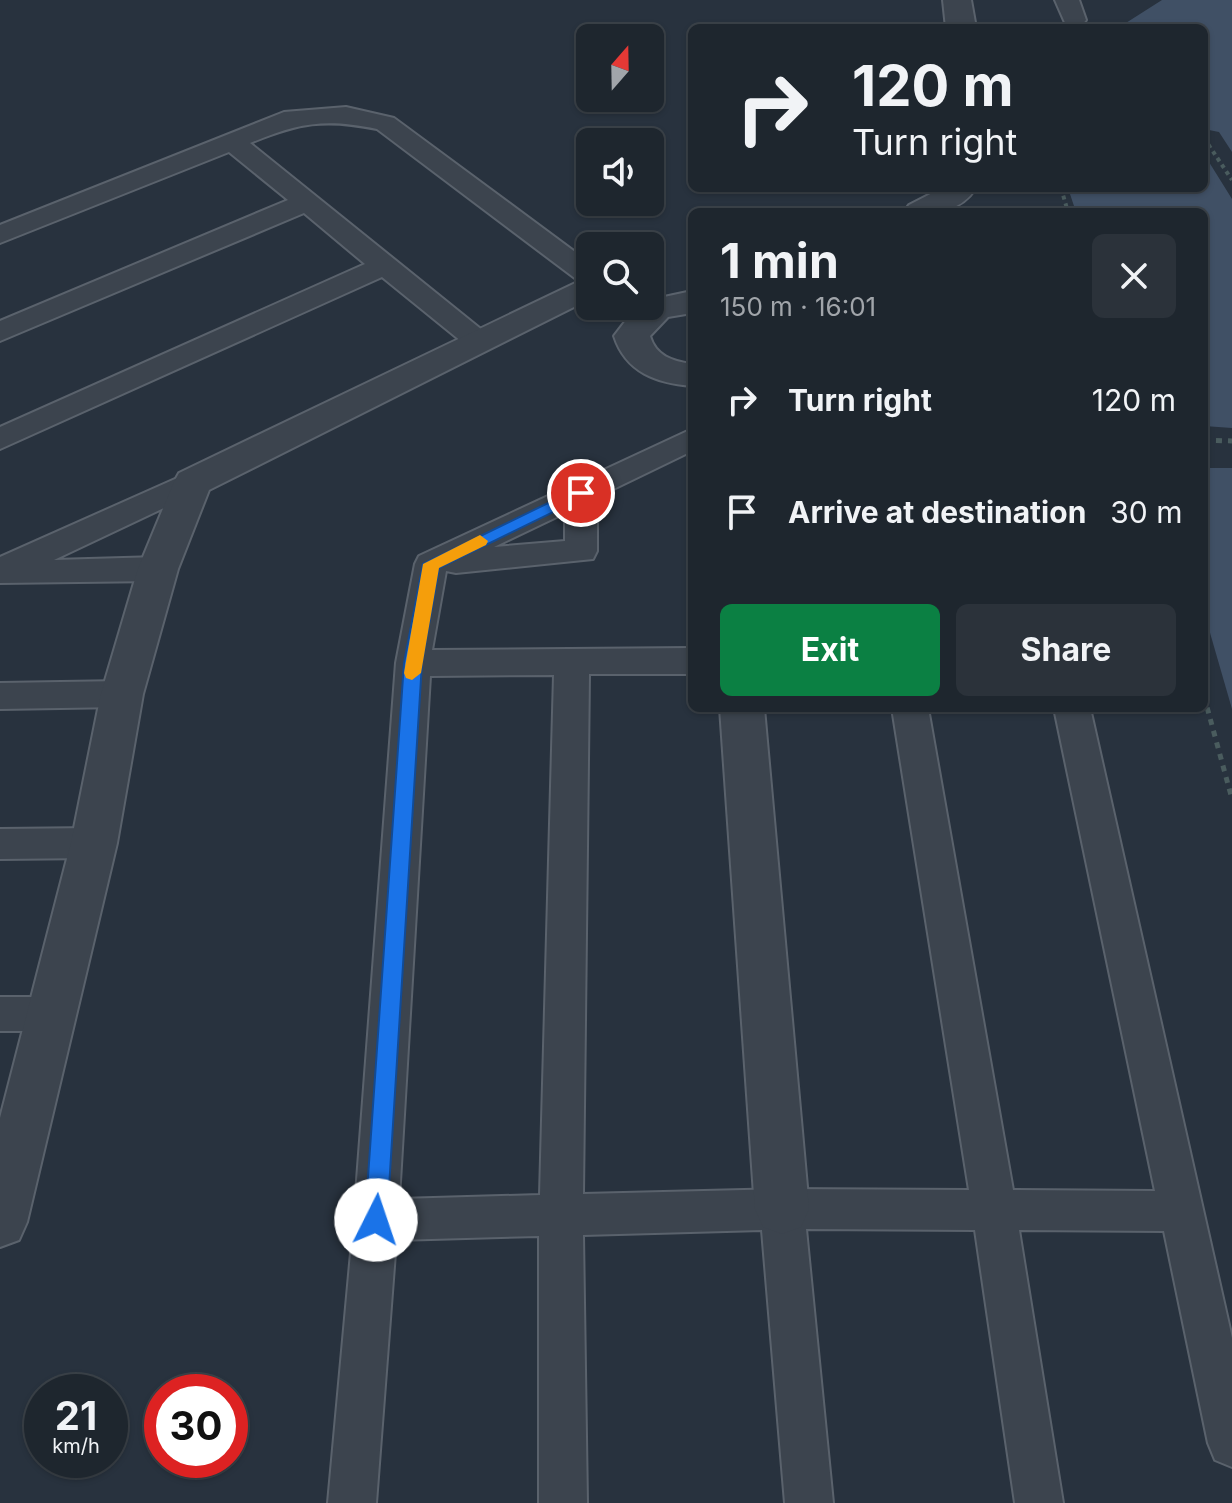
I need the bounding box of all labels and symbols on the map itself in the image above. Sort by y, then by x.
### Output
north arrow [576,24,664,112]
pin [547,459,615,527]
position arrow [334,1178,418,1262]
speed limit sign: 30 [144,1374,248,1478]

